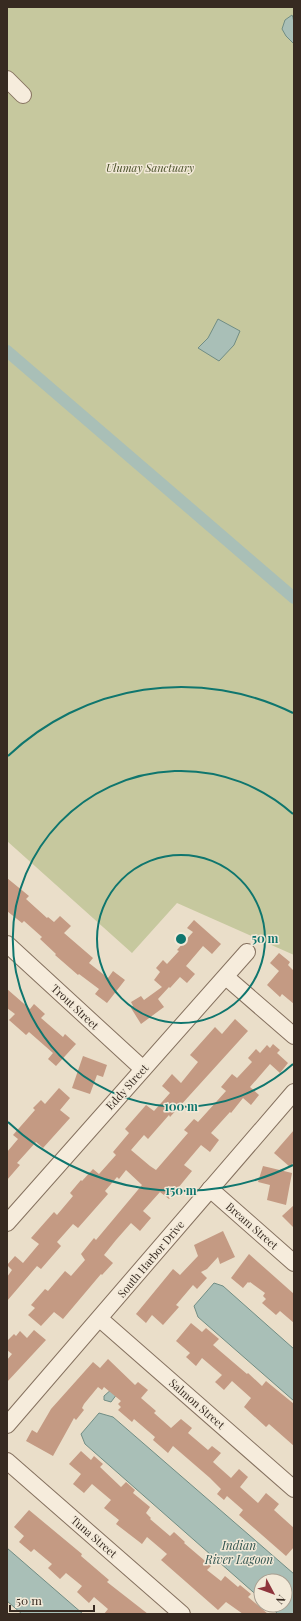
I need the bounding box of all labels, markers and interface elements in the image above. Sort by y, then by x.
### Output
park label: Ulumay Sanctuary [106,160,195,175]
text: 50 m [252,930,279,946]
centre of rings [174,932,188,946]
street label: Trout Street [48,981,102,1033]
street label: Eddy Street [102,1060,151,1113]
text: 100 m [164,1098,198,1114]
text: 150 m [165,1182,197,1198]
street label: Bream Street [223,1199,282,1253]
street label: South Harbor Drive [114,1217,188,1300]
street label: Salmon Street [166,1375,228,1432]
street label: Tuna Street [68,1512,121,1561]
water label: Indian River Lagoon [204,1537,273,1567]
north arrow [253,1573,293,1613]
scale bar [10,1587,94,1613]
text: 50 m [16,1592,42,1608]
text: N [273,1592,289,1608]

